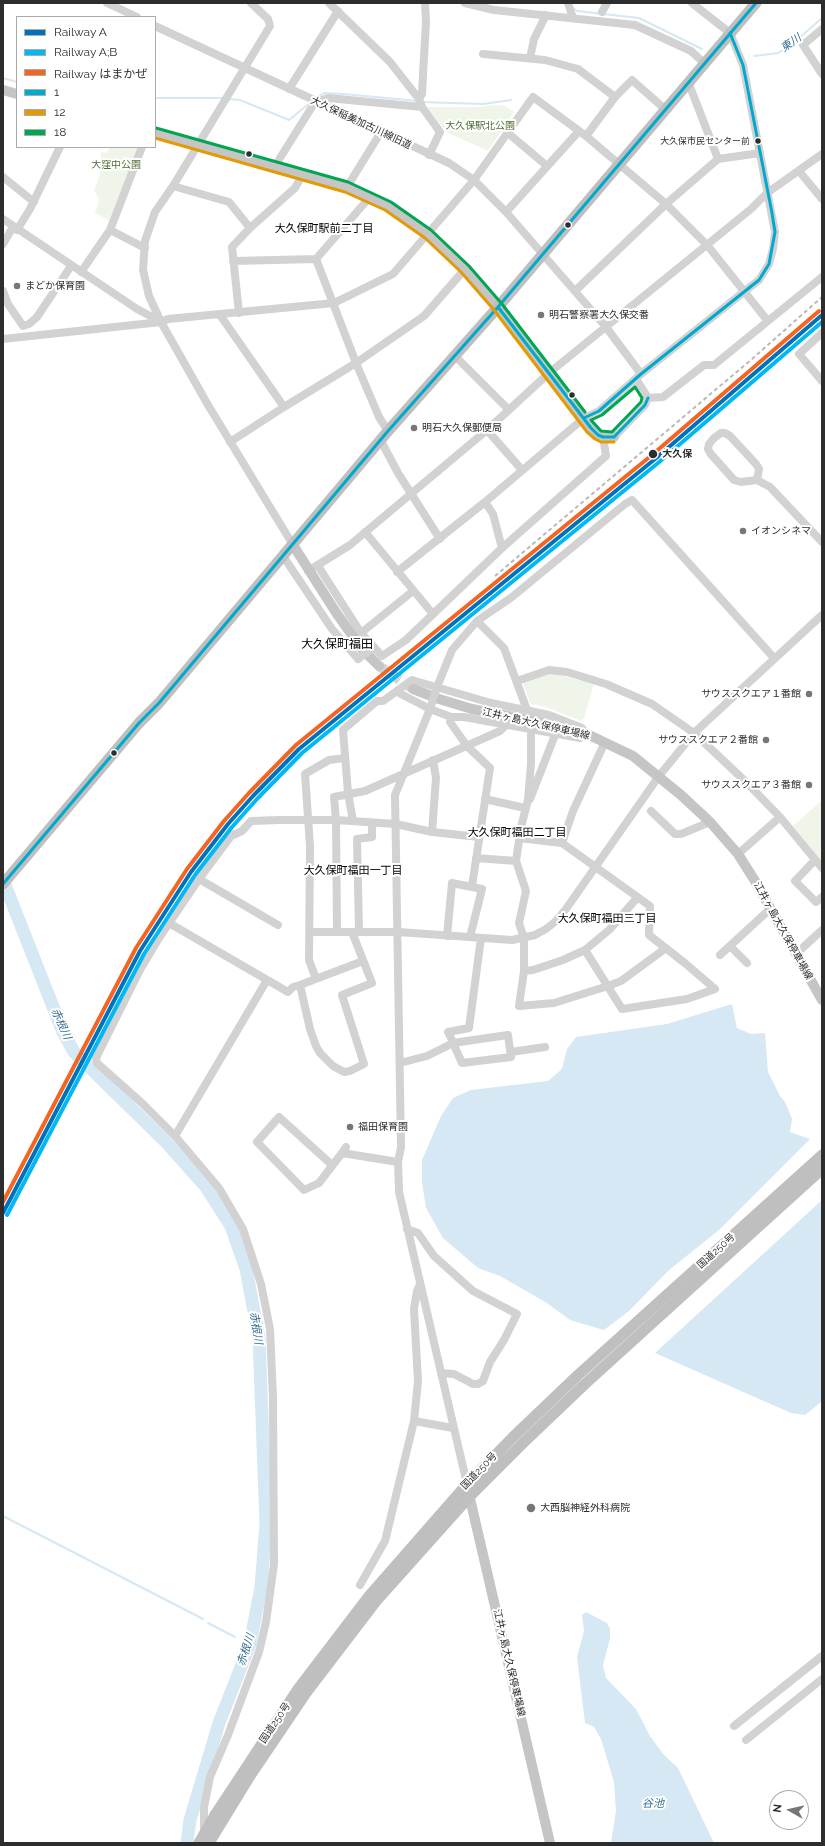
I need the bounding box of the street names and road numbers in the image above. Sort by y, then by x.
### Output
street label: 大久保稲美加古川線旧道 [309,94,413,152]
street label: 江井ヶ島大久保停車場線 [481,706,591,742]
street label: 江井ヶ島大久保停車場線 [751,880,815,982]
street label: 国道250号 [695,1231,737,1271]
street label: 国道250号 [458,1450,500,1492]
street label: 江井ヶ島大久保停車場線 [491,1608,527,1718]
street label: 国道250号 [257,1700,293,1746]

